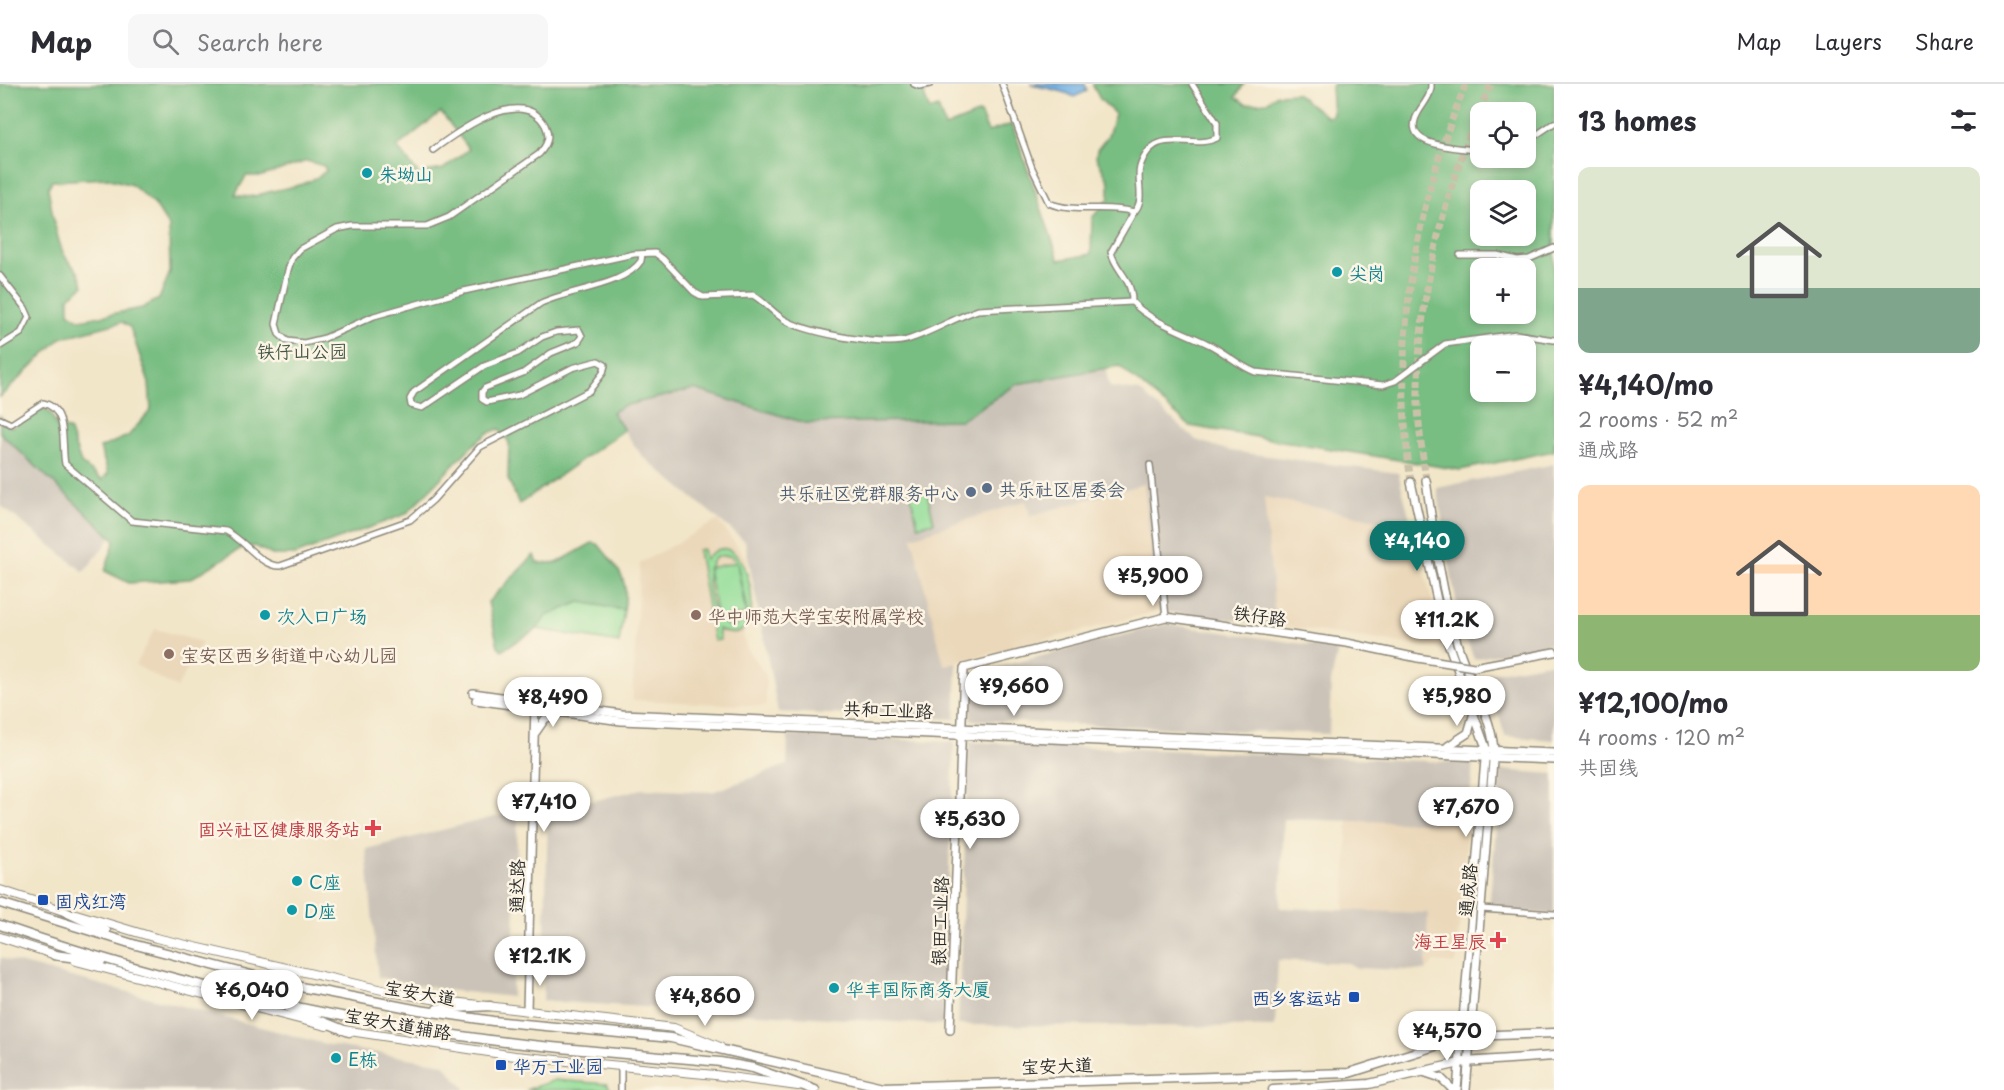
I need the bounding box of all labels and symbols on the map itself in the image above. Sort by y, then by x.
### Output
place label: 朱坳山 [379,160,433,187]
marker: 朱坳山 [360,166,374,180]
place label: 尖岗 [1349,259,1385,286]
marker: 尖岗 [1330,265,1344,279]
park label: 铁仔山公园 [257,337,347,364]
place label: 共乐社区居委会 [999,475,1125,502]
place label: 共乐社区党群服务中心 [779,479,959,506]
marker: 共乐社区居委会 [980,481,994,495]
marker: 共乐社区党群服务中心 [964,485,978,499]
pin: ¥4,140 [1368,521,1466,572]
pin: ¥5,900 [1104,556,1202,607]
street label: 铁仔路 [1231,598,1289,632]
pin: ¥11.2K [1398,600,1496,651]
place label: 次入口广场 [277,602,367,629]
place label: 华中师范大学宝安附属学校 [708,602,924,629]
marker: 次入口广场 [258,608,272,622]
marker: 华中师范大学宝安附属学校 [689,608,703,622]
place label: 宝安区西乡街道中心幼儿园 [181,641,397,668]
marker: 宝安区西乡街道中心幼儿园 [162,647,176,661]
pin: ¥9,660 [965,666,1063,717]
pin: ¥5,980 [1408,676,1506,727]
pin: ¥8,490 [504,677,602,728]
street label: 共和工业路 [843,694,933,724]
pin: ¥7,410 [495,782,593,833]
pin: ¥7,670 [1417,787,1515,838]
pin: ¥5,630 [921,799,1019,850]
place label: 固兴社区健康服务站 [198,815,360,842]
marker: 固兴社区健康服务站 [364,819,382,837]
street label: 通达路 [502,859,530,913]
street label: 通成路 [1451,862,1483,918]
place label: C座 [309,868,341,895]
marker: C座 [290,874,304,888]
street label: 银田工业路 [924,876,954,966]
place label: 固戍红湾 [55,887,127,914]
marker: 固戍红湾 [36,893,50,907]
place label: D座 [304,897,336,924]
marker: D座 [285,903,299,917]
place label: 海王星辰 [1414,927,1486,954]
marker: 海王星辰 [1491,933,1505,947]
pin: ¥12.1K [491,936,589,987]
pin: ¥6,040 [203,970,301,1021]
street label: 宝安大道 [382,972,458,1012]
place label: 华丰国际商务大厦 [846,975,990,1002]
pin: ¥4,860 [656,976,754,1027]
marker: 华丰国际商务大厦 [827,981,841,995]
place label: 西乡客运站 [1252,984,1342,1011]
marker: 西乡客运站 [1347,990,1361,1004]
street label: 宝安大道辅路 [342,1000,454,1046]
pin: ¥4,570 [1398,1011,1496,1062]
place label: E栋 [348,1045,377,1072]
street label: 宝安大道 [1021,1050,1093,1080]
marker: E栋 [329,1051,343,1065]
place label: 华万工业园 [513,1052,603,1079]
marker: 华万工业园 [494,1058,508,1072]

